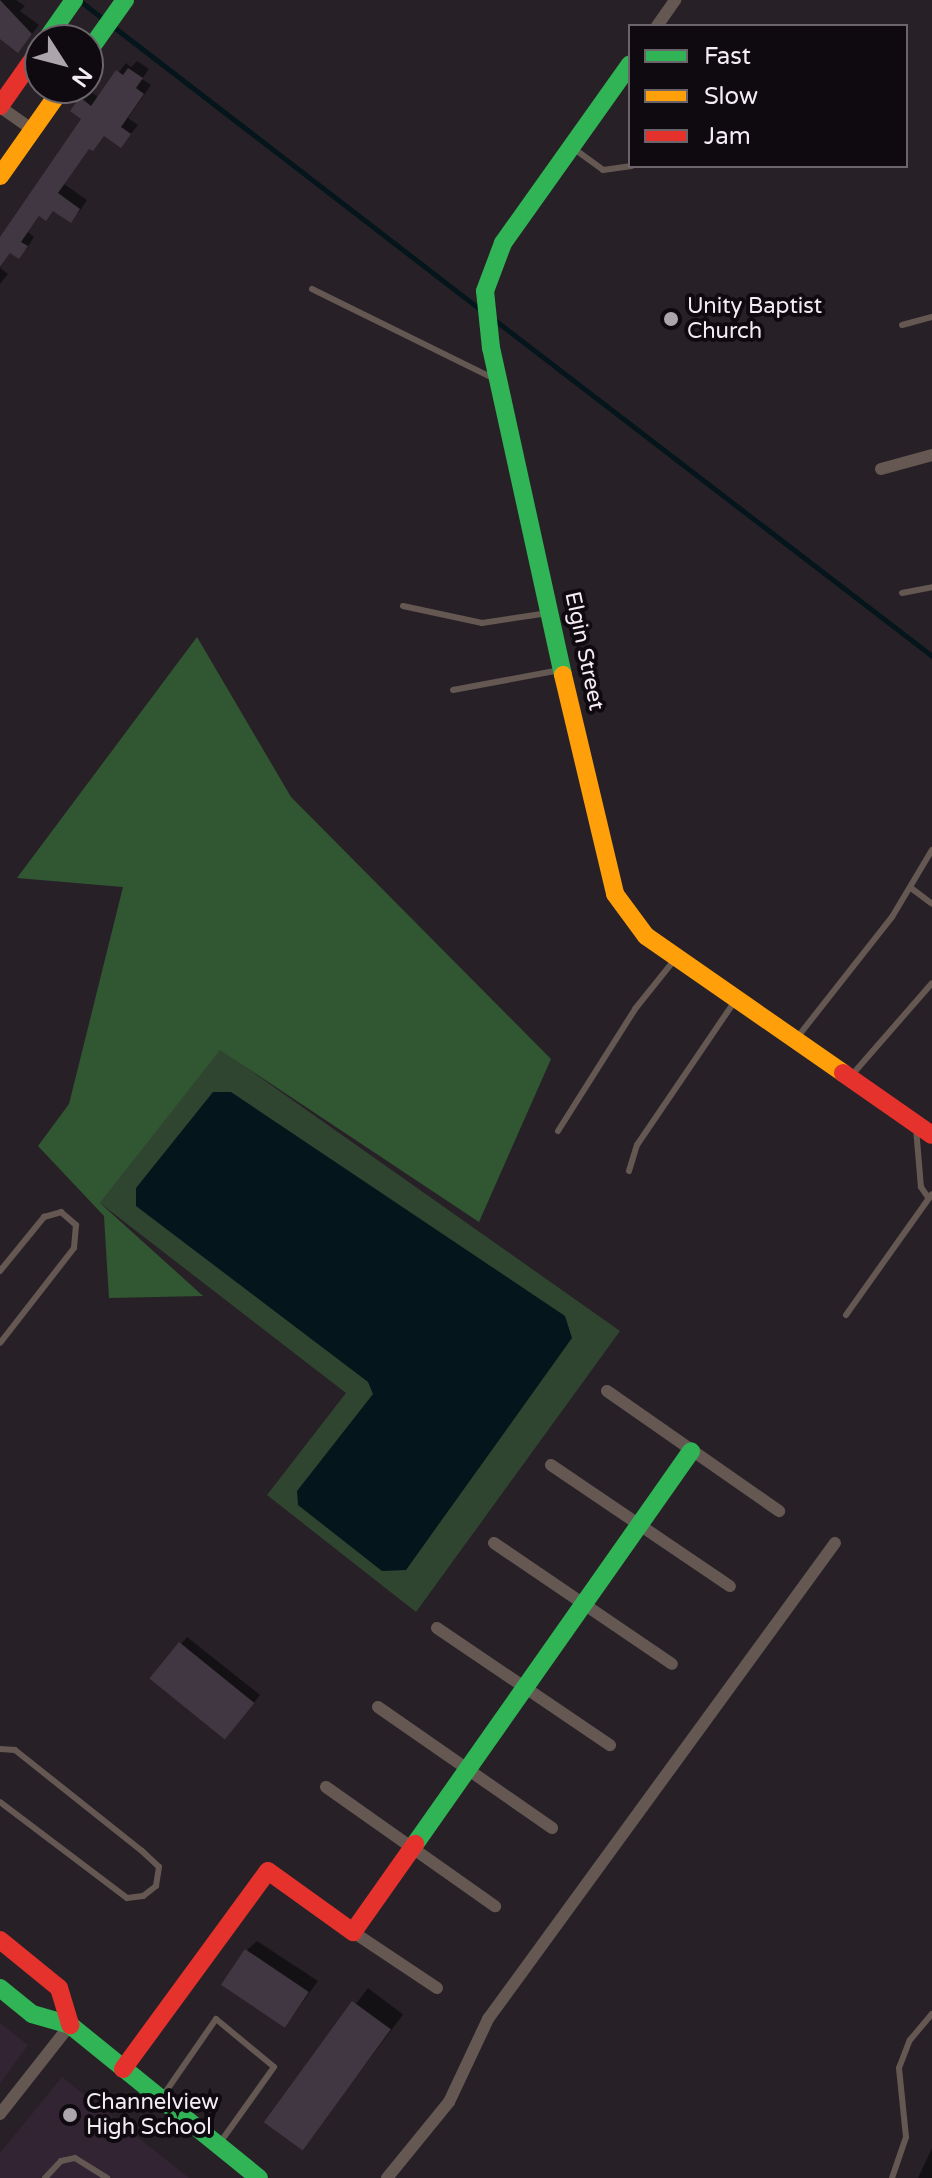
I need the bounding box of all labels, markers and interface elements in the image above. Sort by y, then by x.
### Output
north arrow [24,24,104,104]
legend [628,24,908,168]
text: Fast [704,42,751,71]
text: N [66,62,98,92]
text: Slow [704,82,758,111]
text: Jam [704,122,751,151]
place label: Unity Baptist Church [687,293,822,344]
marker: Unity Baptist Church [662,310,680,328]
street label: Elgin Street [559,589,609,713]
place label: Channelview High School [86,2089,219,2140]
marker: Channelview High School [61,2106,79,2124]

